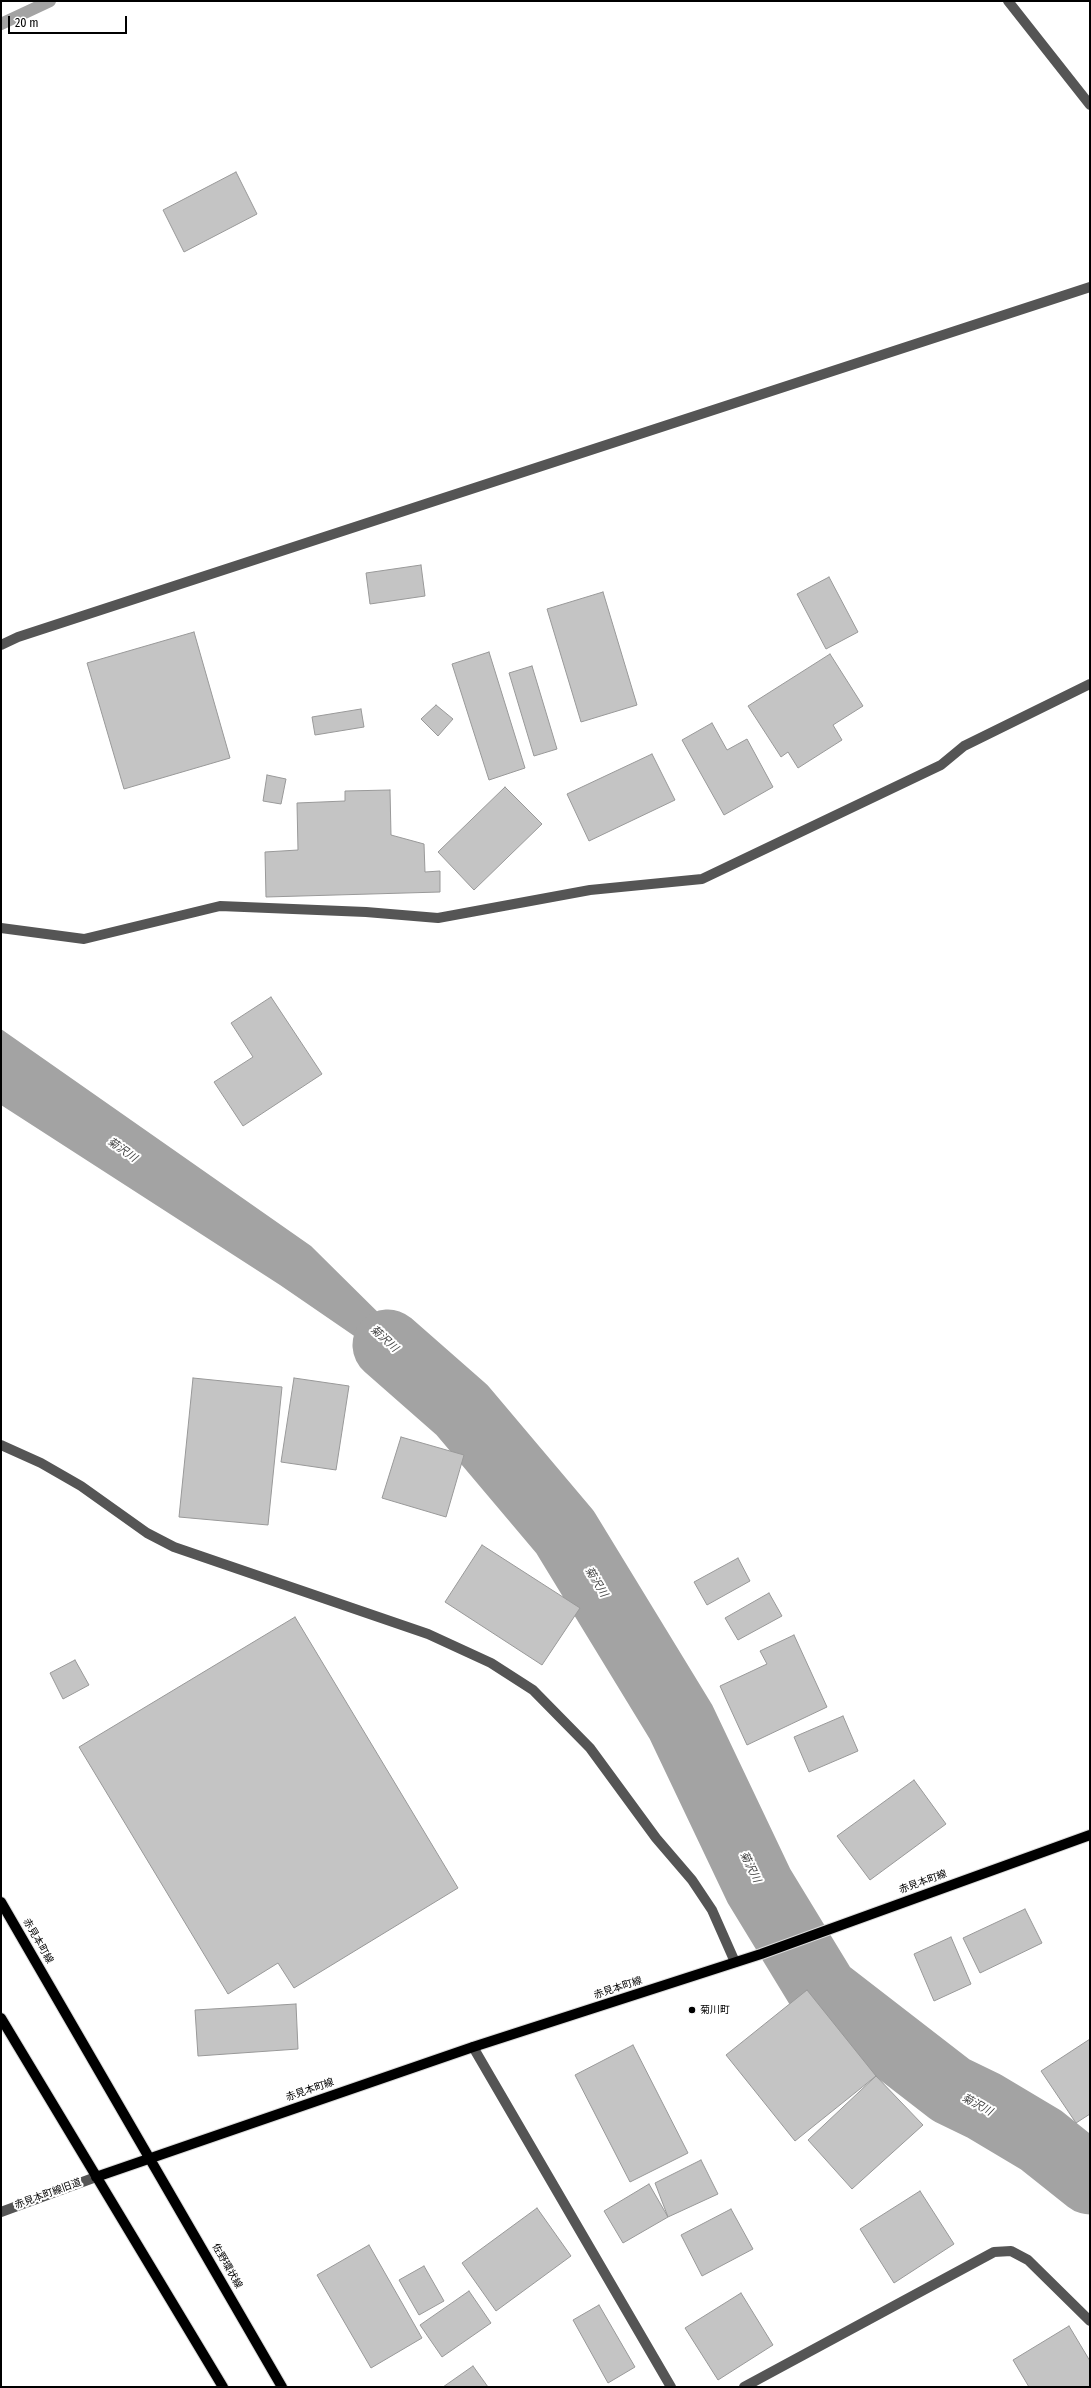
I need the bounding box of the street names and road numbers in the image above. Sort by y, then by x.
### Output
street label: 赤見本町線 [897,1868,949,1896]
street label: 赤見本町線 [20,1916,56,1966]
street label: 赤見本町線 [592,1975,644,2001]
street label: 赤見本町線 [284,2076,336,2104]
street label: 赤見本町線旧道 [13,2176,83,2212]
street label: 佐野環状線 [209,2241,245,2291]

